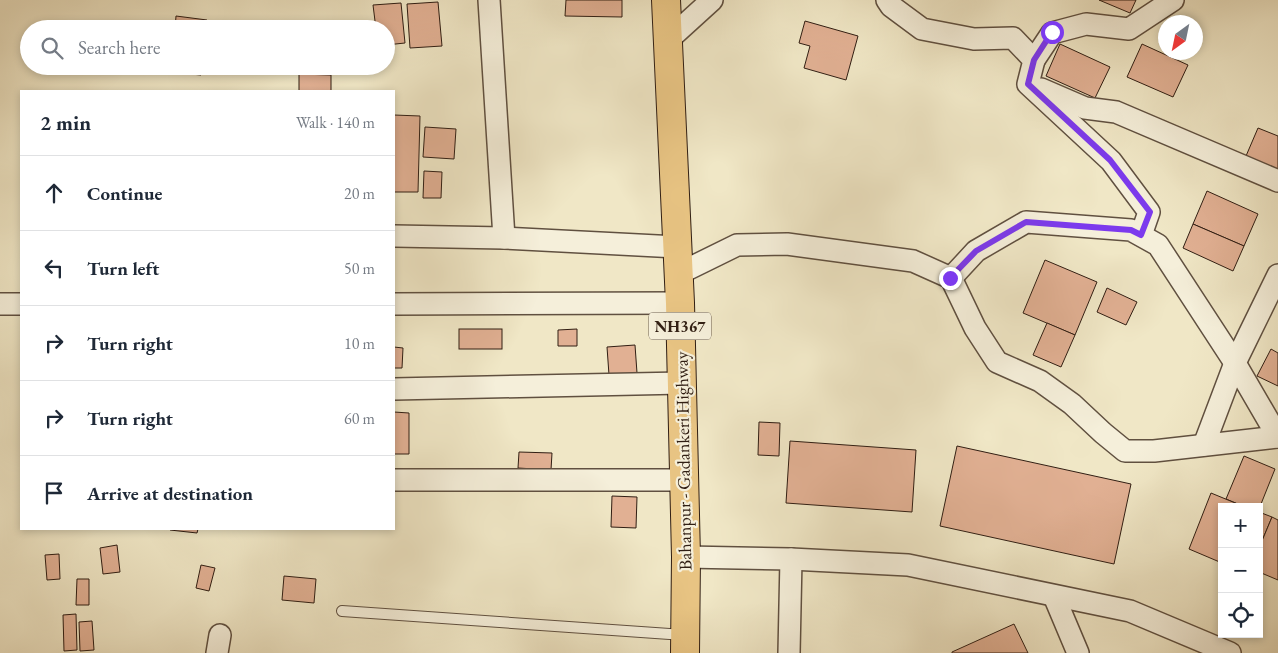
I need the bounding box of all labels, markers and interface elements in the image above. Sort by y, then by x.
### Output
north arrow [1158,15,1203,60]
search box [20,20,395,75]
route start [1041,21,1064,44]
icon: search [38,34,66,62]
text: Search here [78,35,160,60]
text: 2 min [40,109,91,136]
text: Walk · 140 m [296,112,375,133]
icon: ahead [40,179,68,207]
text: Continue [87,181,162,206]
text: 20 m [344,183,375,204]
icon: left [40,254,68,282]
text: Turn left [87,256,159,281]
text: 50 m [344,258,375,279]
route end [939,267,962,290]
road number: NH367 [649,312,711,340]
icon: right [40,329,68,357]
text: Turn right [87,331,173,356]
text: 10 m [344,333,375,354]
street label: Bahanpur - Gadankeri Highway [670,351,696,571]
icon: right [40,404,68,432]
text: Turn right [87,406,173,431]
text: 60 m [344,408,375,429]
icon: arrive [40,479,68,507]
text: Arrive at destination [87,481,253,506]
map controls [1218,503,1263,638]
button: + [1218,503,1263,548]
button: − [1218,548,1263,593]
button: locate [1218,593,1263,638]

